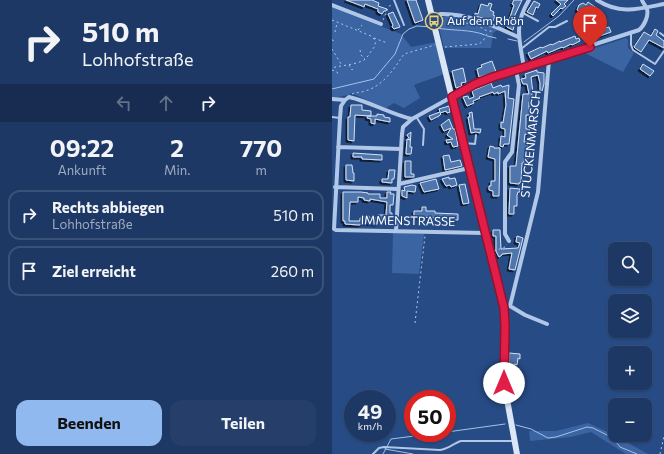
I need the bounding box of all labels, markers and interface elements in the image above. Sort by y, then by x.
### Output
pin [573,6,607,47]
bus stop icon: Auf dem Rhön [424,11,444,31]
icon: arrive [579,12,601,34]
place label: Auf dem Rhön [447,13,524,27]
text: 510 m [82,14,159,48]
icon: right [16,16,68,68]
text: Lohhofstraße [82,48,194,70]
street label: STUCKENMARSCH [517,90,543,198]
icon: left [113,92,135,114]
icon: ahead [155,92,177,114]
icon: right [197,92,219,114]
text: 09:22 [50,133,114,162]
text: 2 [170,133,184,162]
text: 770 [240,133,282,162]
text: Ankunft [58,162,106,178]
text: Min. [164,162,190,178]
text: m [255,162,267,178]
text: Rechts abbiegen [52,198,164,216]
icon: right [18,204,40,226]
text: 510 m [273,206,314,224]
street label: IMMENSTRASSE [361,212,455,228]
text: Lohhofstraße [52,216,133,232]
map controls [608,242,652,442]
button: search [608,242,652,286]
icon: arrive [18,260,40,282]
text: Ziel erreicht [52,262,136,280]
text: 260 m [271,262,314,280]
button: layers [608,294,652,338]
button: + [608,346,652,390]
position arrow [483,362,525,404]
speed limit sign: 50 [404,390,456,442]
button: − [608,398,652,442]
text: 49 [358,399,382,423]
button: Beenden [16,400,162,446]
button: Teilen [170,400,316,446]
text: km/h [358,420,382,432]

